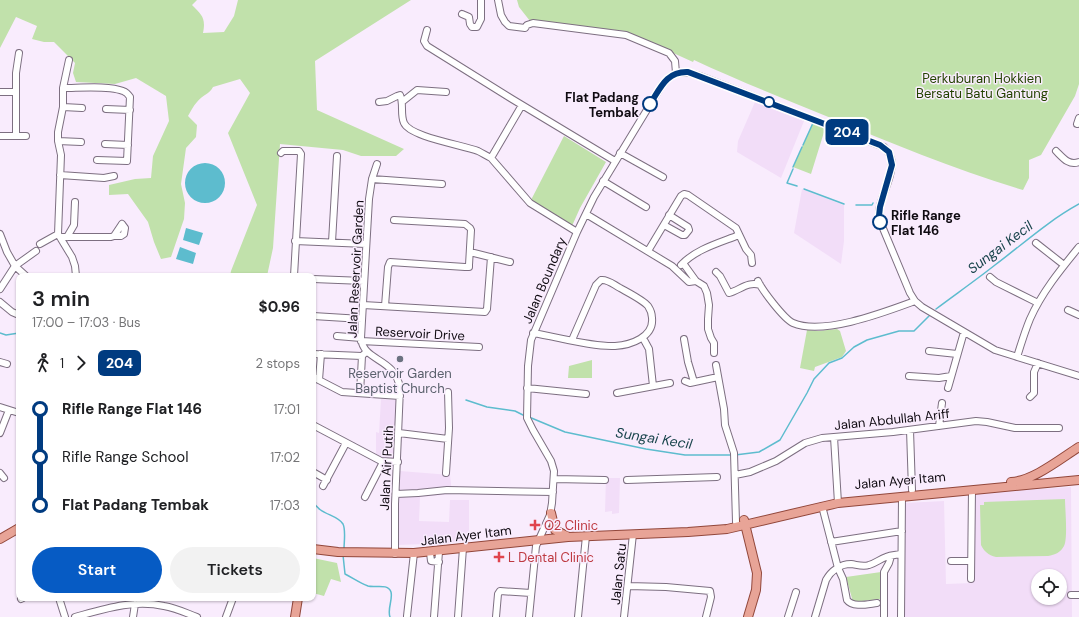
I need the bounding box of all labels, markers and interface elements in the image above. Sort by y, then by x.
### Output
park label: Perkuburan Hokkien Bersatu Batu Gantung [916,70,1048,102]
place label: Flat Padang Tembak [565,89,639,121]
marker: Flat Padang Tembak [642,96,658,112]
unlabelled marker [763,96,775,108]
line badge: 204 [824,119,870,145]
text: 204 [834,123,860,141]
street label: Jalan Reservoir Garden [343,200,368,338]
place label: Rifle Range Flat 146 [891,207,961,239]
marker: Rifle Range Flat 146 [872,214,888,230]
water label: Sungai Kecil [964,216,1037,277]
street label: Jalan Boundary [519,234,570,326]
text: 3 min [32,284,90,313]
text: $0.96 [259,297,300,317]
text: 17:00 – 17:03 · Bus [32,314,141,331]
street label: Reservoir Drive [375,323,465,344]
icon: walk [32,352,54,374]
icon: forward [70,352,92,374]
text: 204 [106,354,133,372]
marker: Reservoir Garden Baptist Church [395,354,405,364]
text: 1 [60,355,64,372]
text: 2 stops [256,355,300,372]
place label: Reservoir Garden Baptist Church [348,365,452,397]
text: Rifle Range Flat 146 [62,399,202,419]
text: 17:01 [273,401,300,418]
street label: Jalan Abdullah Ariff [833,405,951,434]
water label: Sungai Kecil [614,423,694,453]
street label: Jalan Air Putih [376,425,397,511]
text: Rifle Range School [62,447,189,467]
text: 17:02 [270,449,300,466]
street label: Jalan Ayer Itam [854,468,946,493]
text: Flat Padang Tembak [62,495,209,515]
text: 17:03 [270,497,300,514]
place label: O2 Clinic [544,517,598,534]
marker: O2 Clinic [529,519,541,531]
street label: Jalan Ayer Itam [420,521,512,550]
street label: Jalan Satu [607,543,630,605]
button: Start [32,547,162,593]
button: Tickets [170,547,300,593]
place label: L Dental Clinic [508,549,594,566]
marker: L Dental Clinic [493,551,505,563]
map controls [1031,569,1067,605]
button: locate [1031,569,1067,605]

